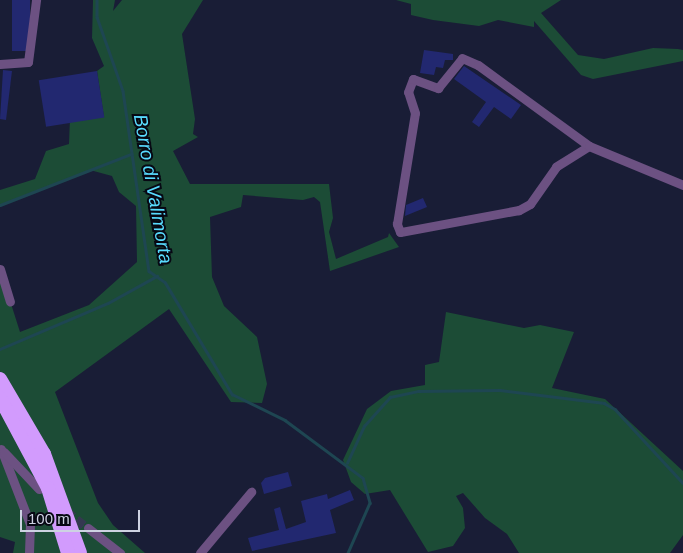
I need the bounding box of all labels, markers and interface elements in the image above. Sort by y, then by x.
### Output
water label: Borro di Valimorta [129,112,177,266]
scale bar [22,500,142,532]
text: 100 m [28,510,70,527]

